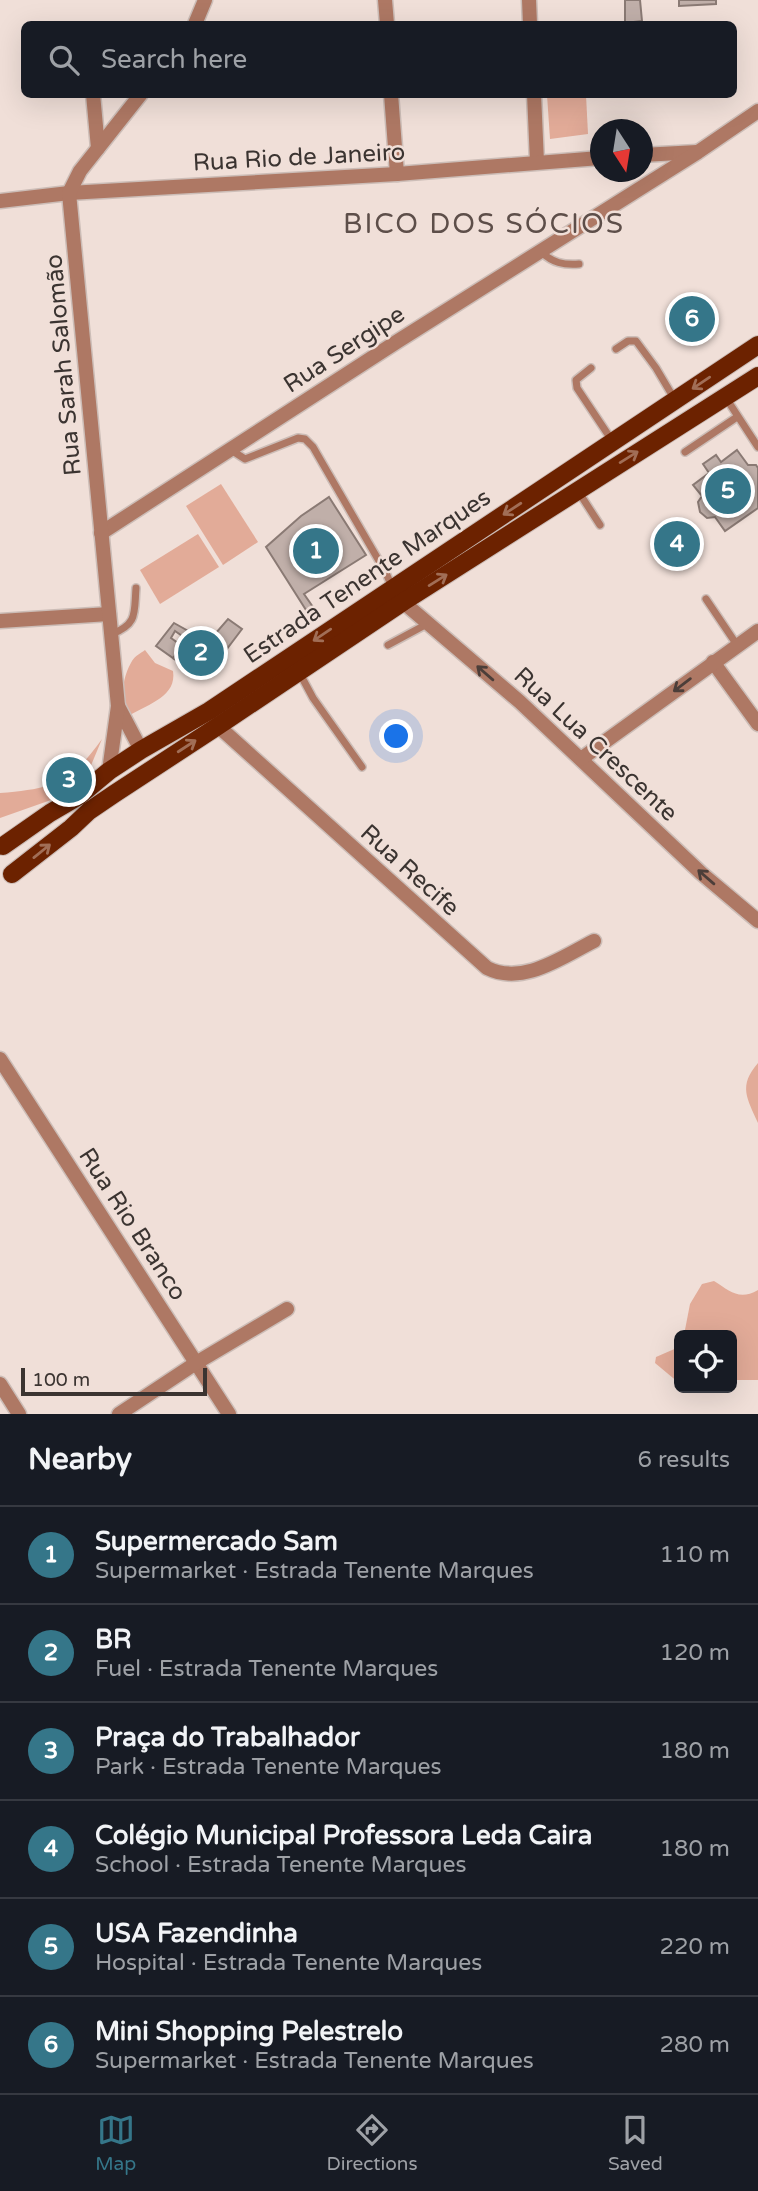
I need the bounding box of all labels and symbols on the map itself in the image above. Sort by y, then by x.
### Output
north arrow [590,119,653,182]
street label: Rua Rio de Janeiro [192,137,406,178]
district label: BICO DOS SÓCIOS [343,207,625,241]
street label: Rua Sarah Salomão [39,253,88,477]
pin: 6 [669,293,715,345]
street label: Rua Sergipe [278,300,410,399]
one-way arrow [692,376,712,390]
one-way arrow [619,450,639,464]
pin: 5 [705,465,751,517]
street label: Estrada Tenente Marques [238,483,496,670]
one-way arrow [503,502,522,516]
pin: 4 [654,518,700,570]
pin: 1 [293,525,339,577]
one-way arrow [427,572,447,586]
pin: 2 [178,627,224,679]
one-way arrow [313,627,332,642]
street label: Rua Lua Crescente [508,661,684,828]
one-way arrow [476,665,494,681]
one-way arrow [673,678,692,692]
your location [379,719,413,753]
one-way arrow [177,739,196,754]
pin: 3 [46,754,92,806]
street label: Rua Recife [354,818,465,922]
one-way arrow [32,843,50,858]
one-way arrow [697,869,715,885]
street label: Rua Rio Branco [72,1142,193,1306]
scale bar [21,1365,206,1397]

